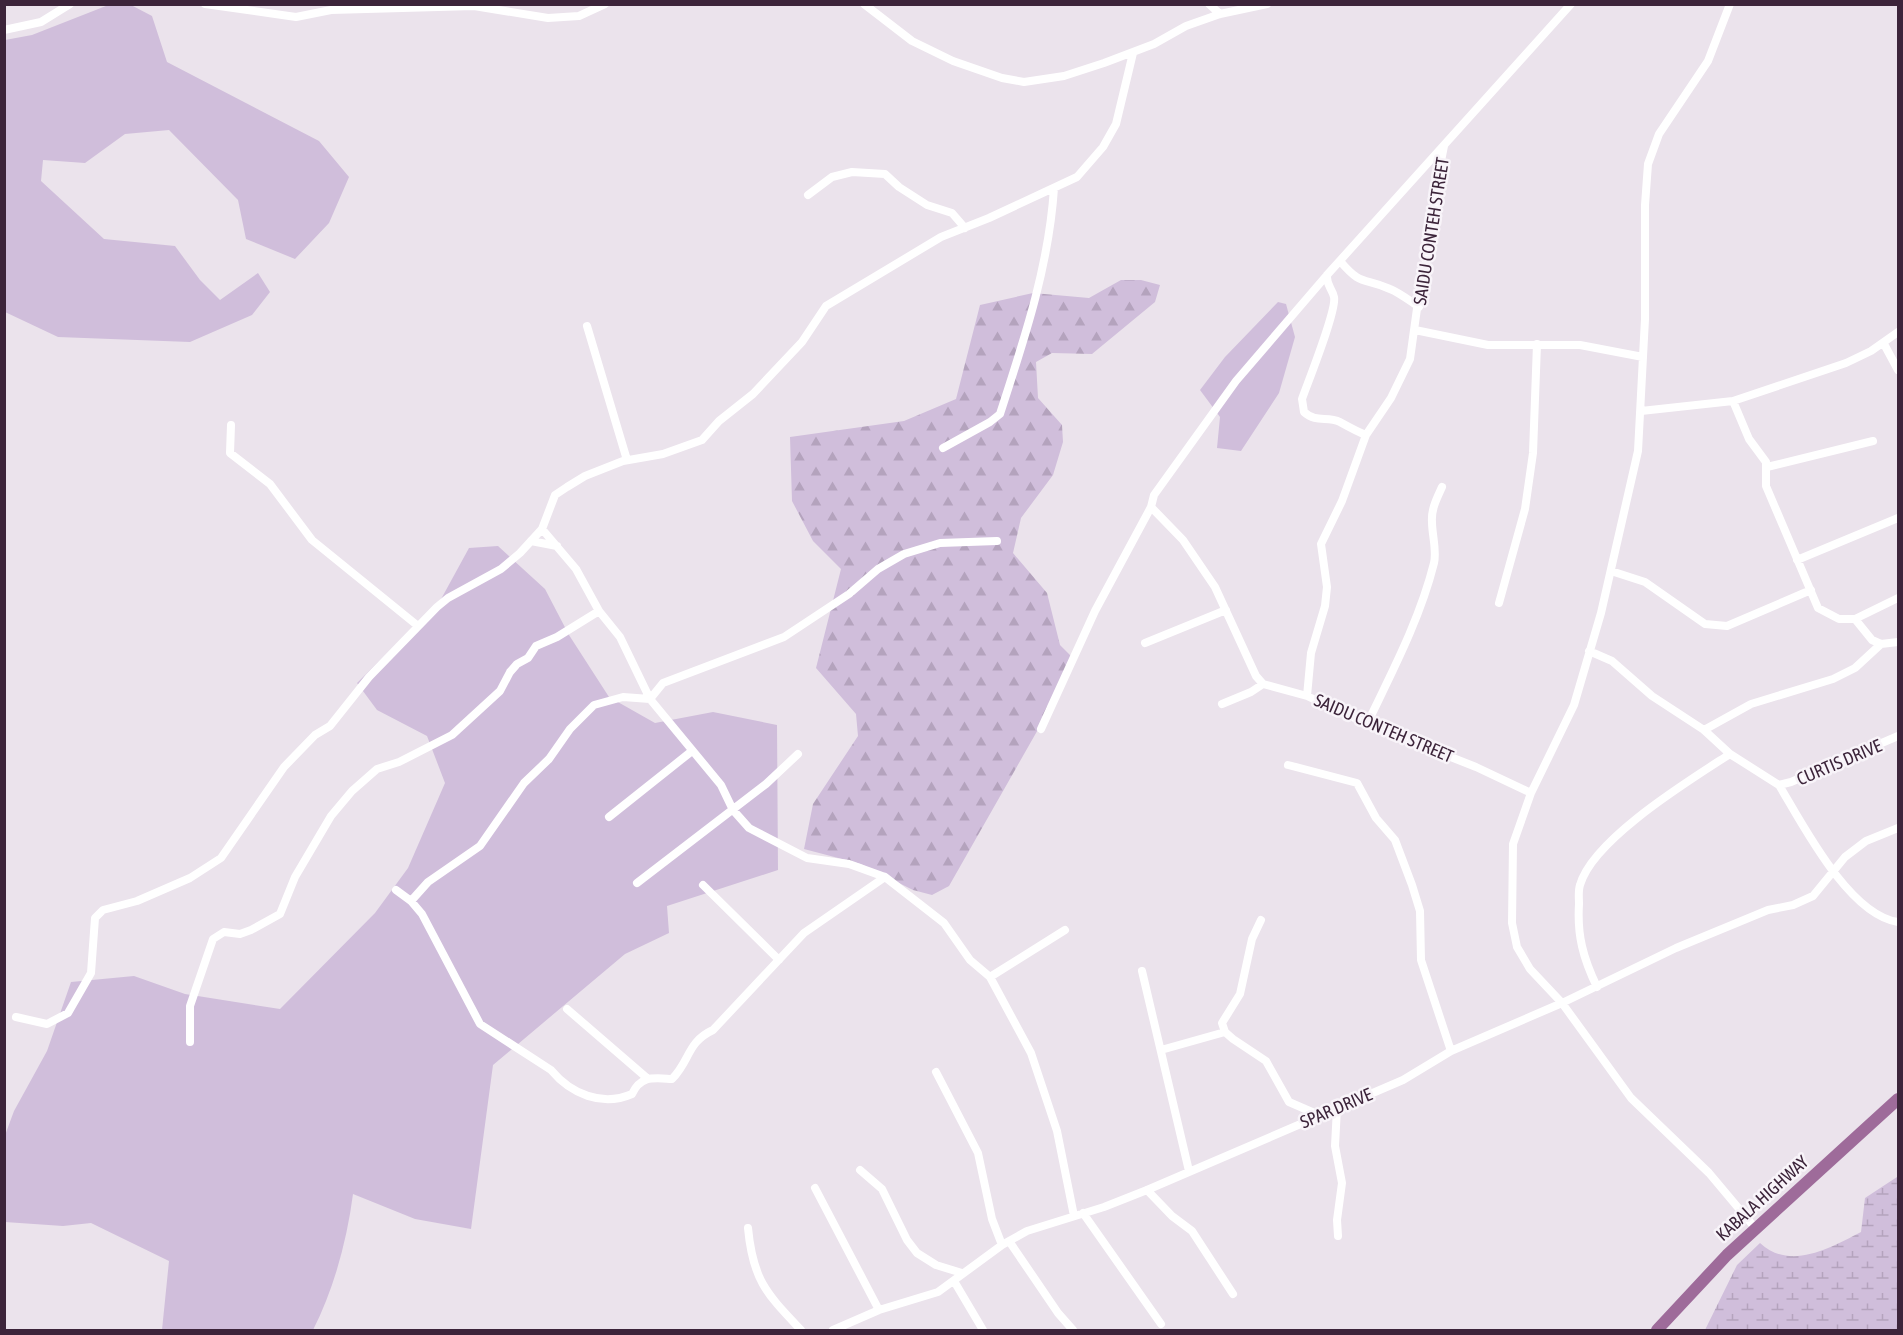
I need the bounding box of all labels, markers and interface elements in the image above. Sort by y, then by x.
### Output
street label: SAIDU CONTEH STREET [1409,156,1453,306]
street label: SAIDU CONTEH STREET [1311,689,1457,767]
street label: CURTIS DRIVE [1793,735,1885,789]
street label: SPAR DRIVE [1297,1083,1375,1133]
street label: KABALA HIGHWAY [1712,1151,1812,1245]

